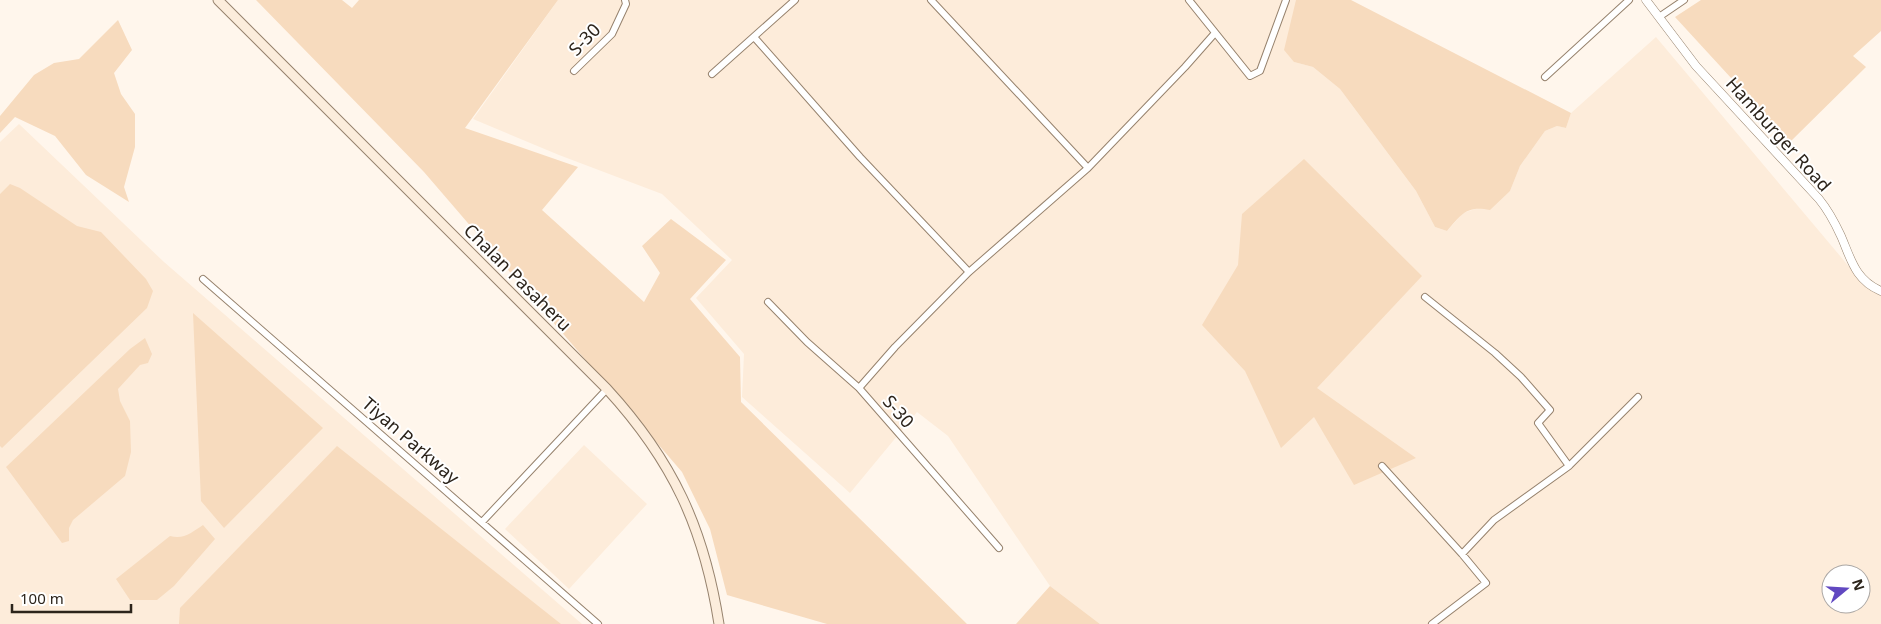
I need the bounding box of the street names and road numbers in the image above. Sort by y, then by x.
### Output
street label: S-30 [563,18,605,60]
street label: Hamburger Road [1721,72,1837,196]
street label: Chalan Pasaheru [459,218,577,336]
street label: S-30 [878,389,920,433]
street label: Tiyan Parkway [357,391,465,489]

